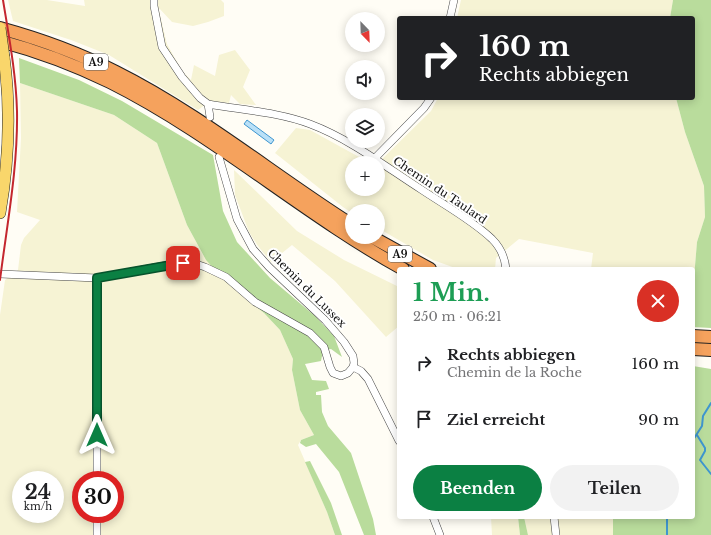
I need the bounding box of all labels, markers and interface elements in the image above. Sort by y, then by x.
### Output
north arrow [345,12,385,52]
map controls [345,12,385,244]
text: 160 m [479,29,570,64]
icon: right [413,32,465,84]
road number: A9 [84,54,108,70]
button: sound [345,60,385,100]
text: Rechts abbiegen [479,64,629,86]
button: layers [345,108,385,148]
street label: Chemin du Taulard [390,153,490,227]
button: + [345,156,385,196]
button: − [345,204,385,244]
pin [166,246,200,280]
street label: Chemin du Lussex [265,246,349,330]
road number: A9 [388,246,412,262]
icon: arrive [172,252,194,274]
text: 1 Min. [413,278,490,307]
button: close [637,280,679,322]
text: 250 m · 06:21 [413,308,502,325]
text: Rechts abbiegen [447,345,576,364]
icon: right [413,352,435,374]
text: 160 m [632,354,679,373]
text: Chemin de la Roche [447,364,582,381]
icon: arrive [413,408,435,430]
text: Ziel erreicht [447,410,545,429]
text: 90 m [638,410,679,429]
position arrow [76,414,118,456]
button: Beenden [413,465,542,511]
button: Teilen [550,465,679,511]
speed limit sign: 30 [72,471,124,523]
text: 24 [25,480,51,504]
text: km/h [24,500,52,513]

